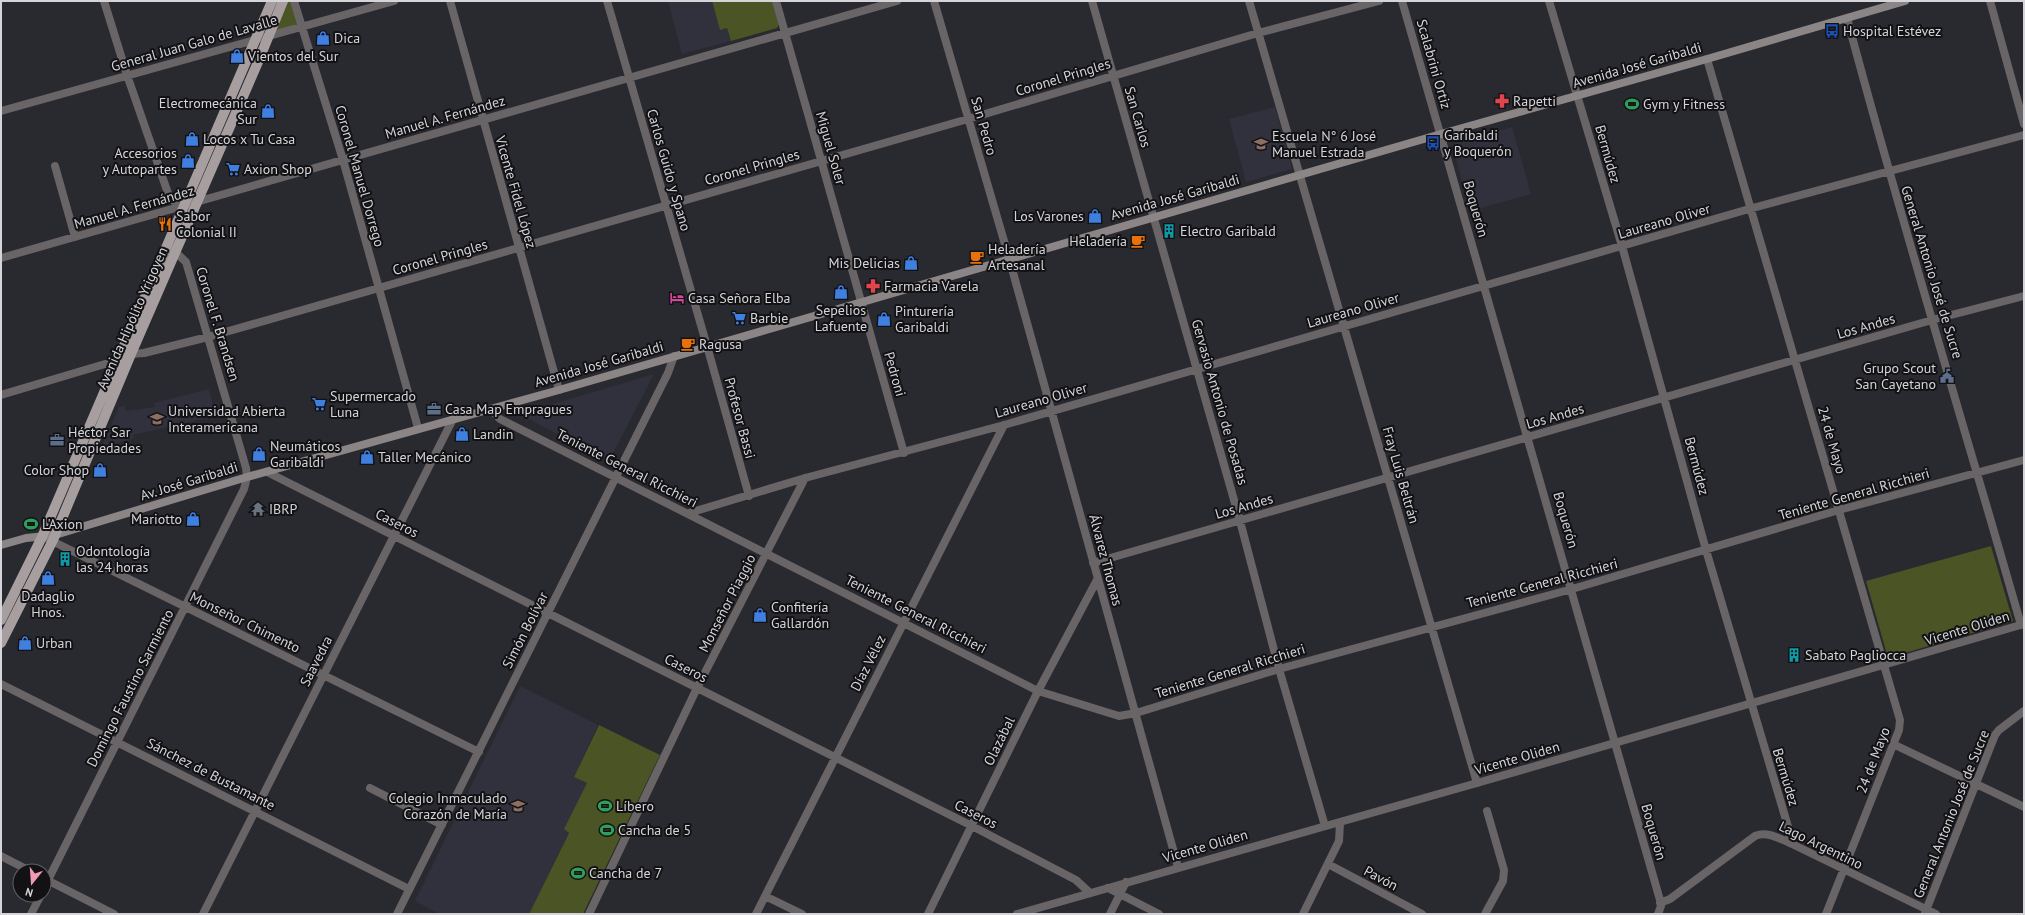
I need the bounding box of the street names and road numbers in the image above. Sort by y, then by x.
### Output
street label: General Juan Galo de Lavalle [109,11,279,75]
street label: Scalabrini Ortiz [1413,17,1455,111]
street label: Avenida José Garibaldi [1570,38,1704,92]
street label: Coronel Pringles [1014,54,1113,100]
street label: San Carlos [1121,84,1155,150]
street label: Manuel A. Fernández [383,91,507,143]
street label: San Pedro [967,95,1001,157]
street label: Coronel Manuel Dorrego [331,103,389,249]
street label: Carlos Guido y Spano [643,107,695,233]
street label: Miguel Soler [812,109,850,187]
street label: Bermúdez [1591,123,1625,185]
street label: Vicente Fidel López [491,133,541,250]
street label: Coronel Pringles [702,145,802,189]
street label: Avenida José Garibaldi [1108,170,1242,224]
street label: Boquerón [1459,179,1493,239]
street label: Manuel A. Fernández [72,181,196,233]
street label: General Antonio José de Sucre [1897,183,1967,361]
street label: Laureano Oliver [1616,199,1712,243]
street label: Coronel Pringles [390,235,490,279]
street label: Avenida Hipólito Yrigoyen [92,244,172,392]
street label: Coronel F. Brandsen [192,265,244,383]
street label: Laureano Oliver [1305,288,1401,332]
street label: Los Andes [1835,309,1897,343]
street label: Gervasio Antonio de Posadas [1188,317,1252,487]
street label: Avenida José Garibaldi [532,337,666,391]
street label: Pedroni [880,350,910,398]
street label: Profesor Bassi [721,375,759,461]
street label: Laureano Oliver [993,378,1089,422]
street label: Los Andes [1524,399,1586,433]
street label: 24 de Mayo [1814,404,1850,476]
street label: Fray Luis Beltrán [1379,424,1423,526]
street label: Teniente General Ricchieri [553,425,701,511]
street label: Bermúdez [1681,435,1713,497]
street label: Av. José Garibaldi [138,458,240,504]
street label: Teniente General Ricchieri [1776,464,1932,524]
street label: Los Andes [1213,489,1275,523]
street label: Boquerón [1549,490,1583,550]
street label: Caseros [372,505,422,541]
street label: Álvarez Thomas [1085,512,1127,608]
street label: Monseñor Piaggio [695,551,759,655]
street label: Teniente General Ricchieri [1464,554,1620,612]
street label: Teniente General Ricchieri [842,571,990,657]
street label: Monseñor Chimento [187,587,303,657]
street label: Simón Bolívar [498,589,552,671]
street label: Domingo Faustino Sarmiento [82,606,178,770]
street label: Vicente Oliden [1922,607,2012,650]
street label: Díaz Vélez [846,632,890,694]
street label: Saavedra [296,633,336,689]
street label: Teniente General Ricchieri [1153,640,1307,702]
street label: Caseros [661,650,711,686]
street label: Olazábal [979,714,1019,768]
street label: 24 de Mayo [1852,724,1894,796]
street label: General Antonio José de Sucre [1909,727,1993,901]
street label: Sánchez de Bustamante [144,734,278,814]
street label: Vicente Oliden [1471,737,1562,779]
street label: Bermúdez [1769,746,1803,808]
street label: Caseros [951,796,1001,832]
street label: Boquerón [1637,802,1671,862]
street label: Lago Argentino [1776,817,1866,873]
street label: Vicente Oliden [1159,825,1250,867]
street label: Pavón [1361,862,1401,894]

